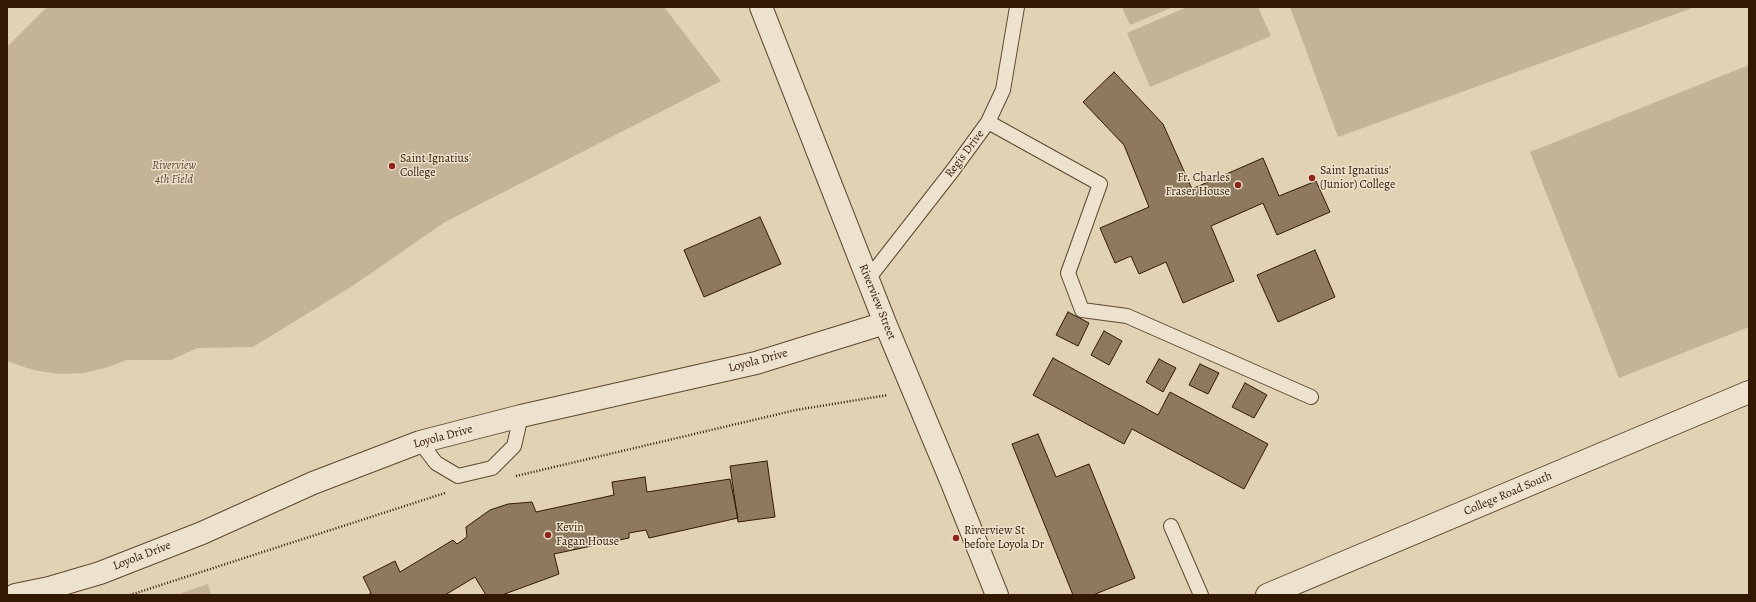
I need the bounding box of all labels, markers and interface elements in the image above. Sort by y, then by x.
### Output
street label: Regis Drive [942,127,988,181]
place label: Saint Ignatius' College [400,152,471,180]
park label: Riverview 4th Field [152,159,196,187]
marker: Saint Ignatius' College [387,161,397,171]
place label: Saint Ignatius' (Junior) College [1320,164,1395,192]
place label: Fr. Charles Fraser House [1165,171,1230,199]
marker: Saint Ignatius' (Junior) College [1307,173,1317,183]
marker: Fr. Charles Fraser House [1233,180,1243,190]
street label: Riverview Street [855,262,899,342]
street label: Loyola Drive [727,346,789,376]
street label: Loyola Drive [412,422,474,452]
street label: College Road South [1462,469,1554,519]
place label: Kevin Fagan House [556,521,619,549]
place label: Riverview St before Loyola Dr [964,524,1044,552]
marker: Kevin Fagan House [543,530,553,540]
marker: Riverview St before Loyola Dr [951,533,961,543]
street label: Loyola Drive [111,538,173,574]

